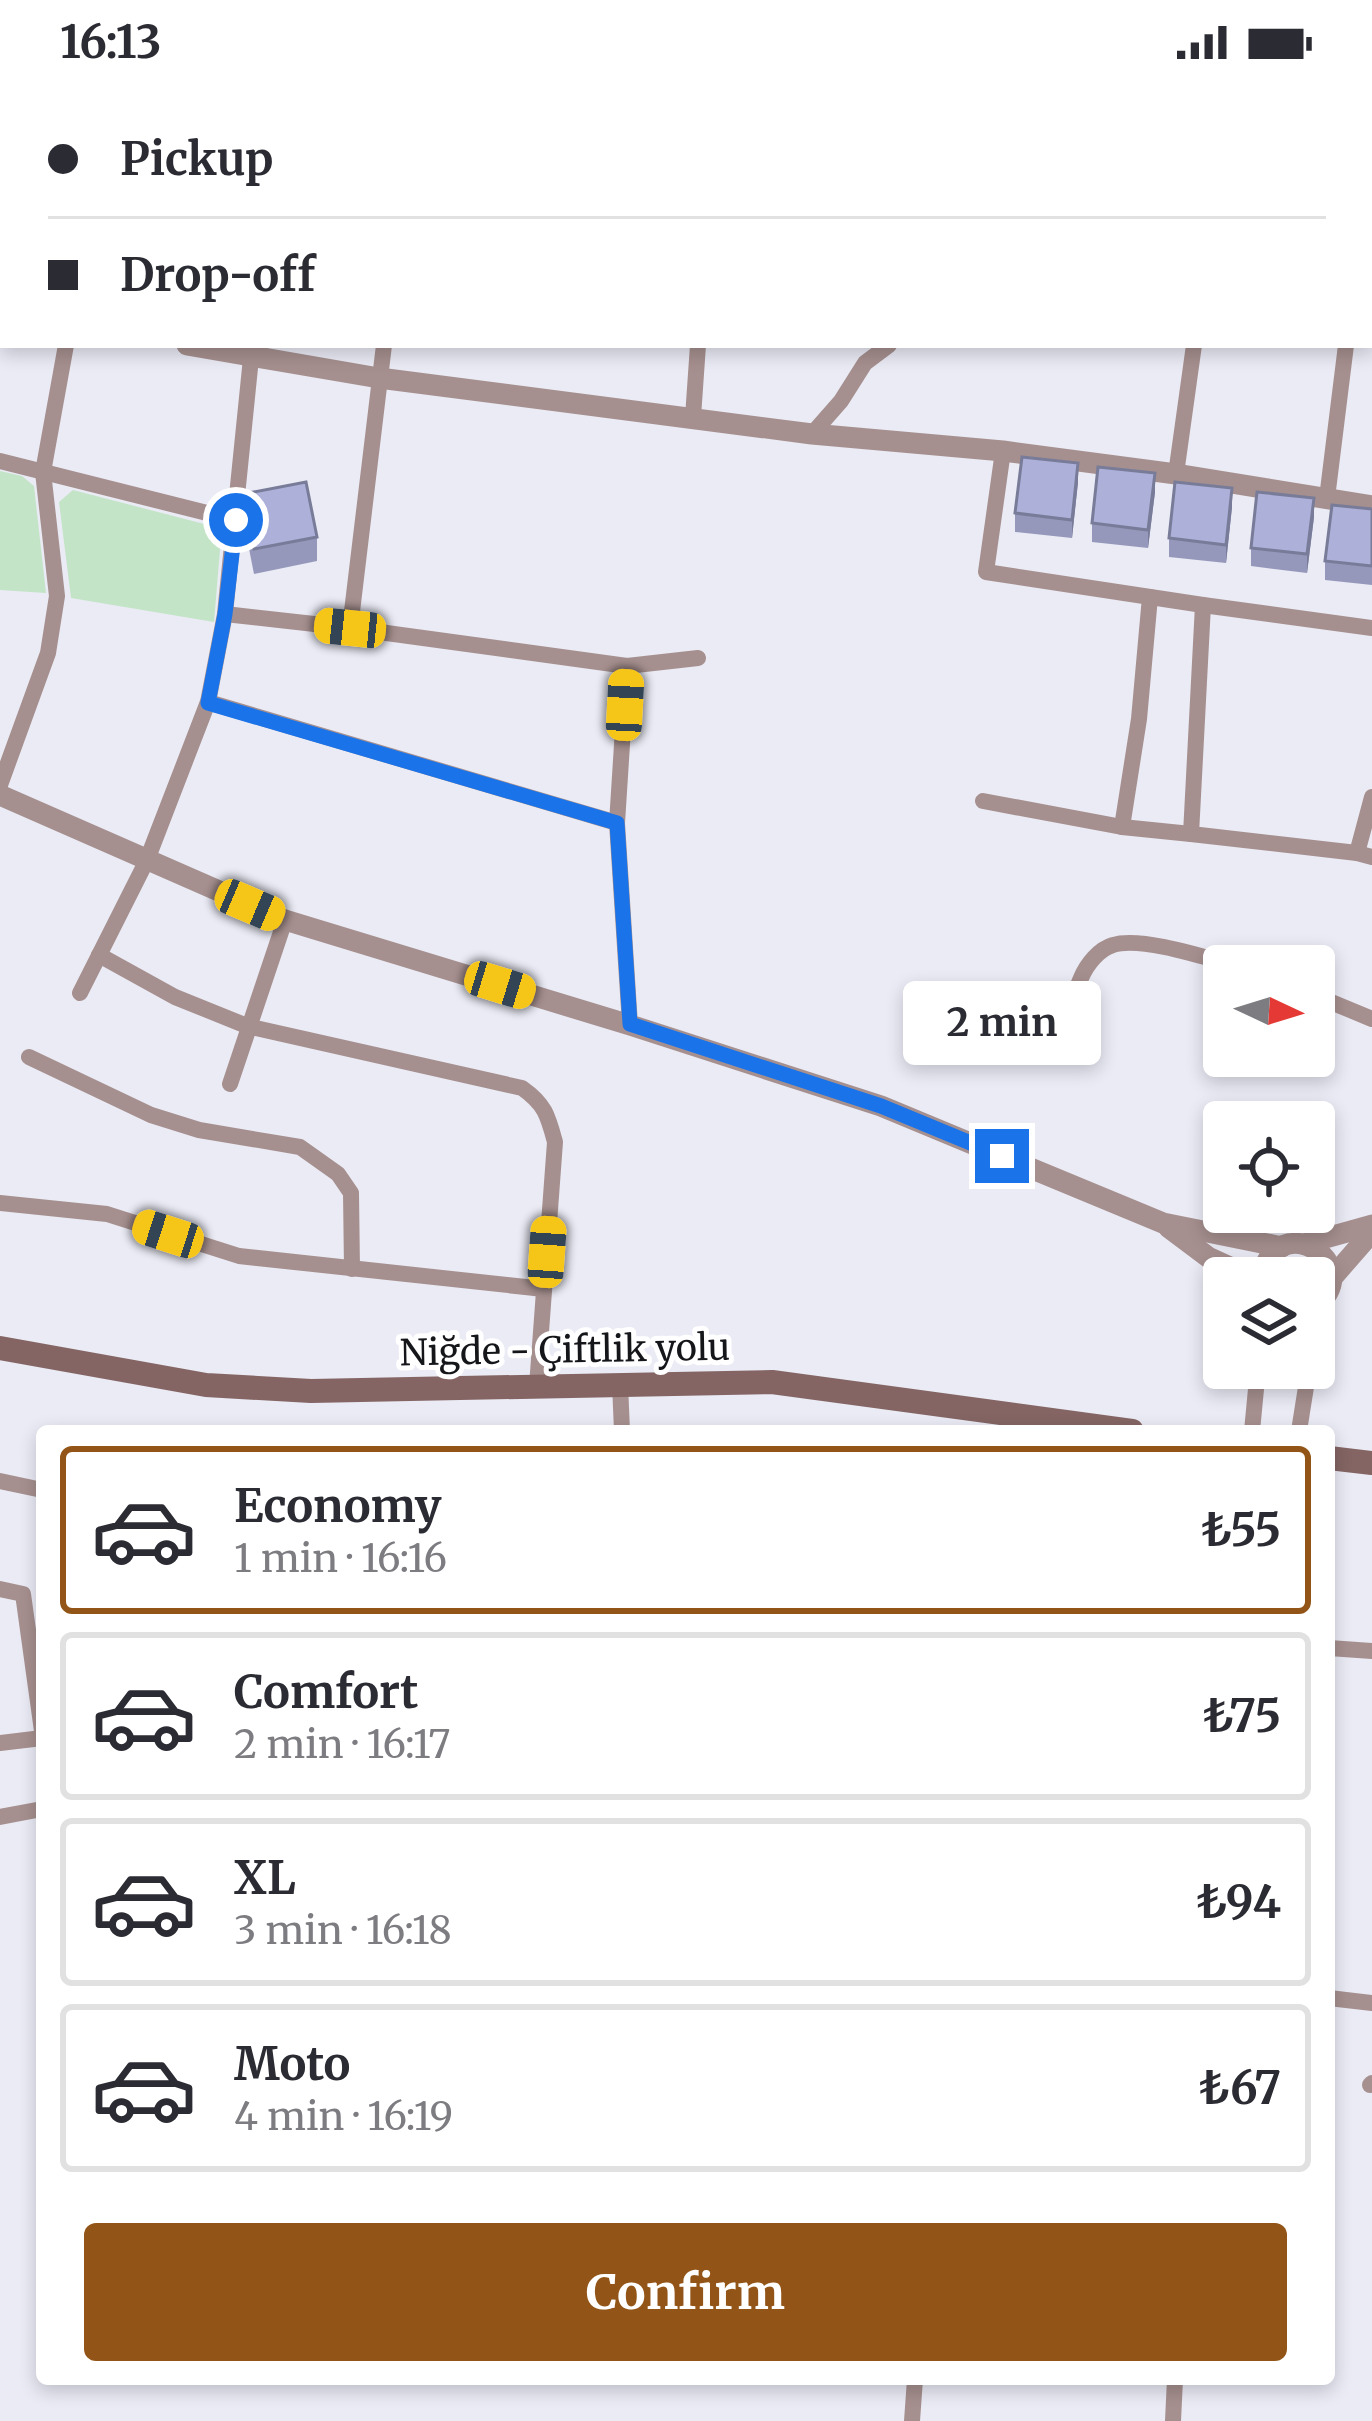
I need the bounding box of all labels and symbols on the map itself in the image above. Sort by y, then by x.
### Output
route start [209,493,263,547]
car [312,606,388,650]
car [605,668,645,742]
car [210,874,290,936]
north arrow [1203,945,1335,1077]
car [460,957,540,1013]
callout: 2 min [903,982,1101,1066]
route end [975,1129,1029,1183]
car [128,1206,208,1262]
car [527,1215,567,1289]
street label: Niğde - Çiftlik yolu [400,1325,730,1375]

